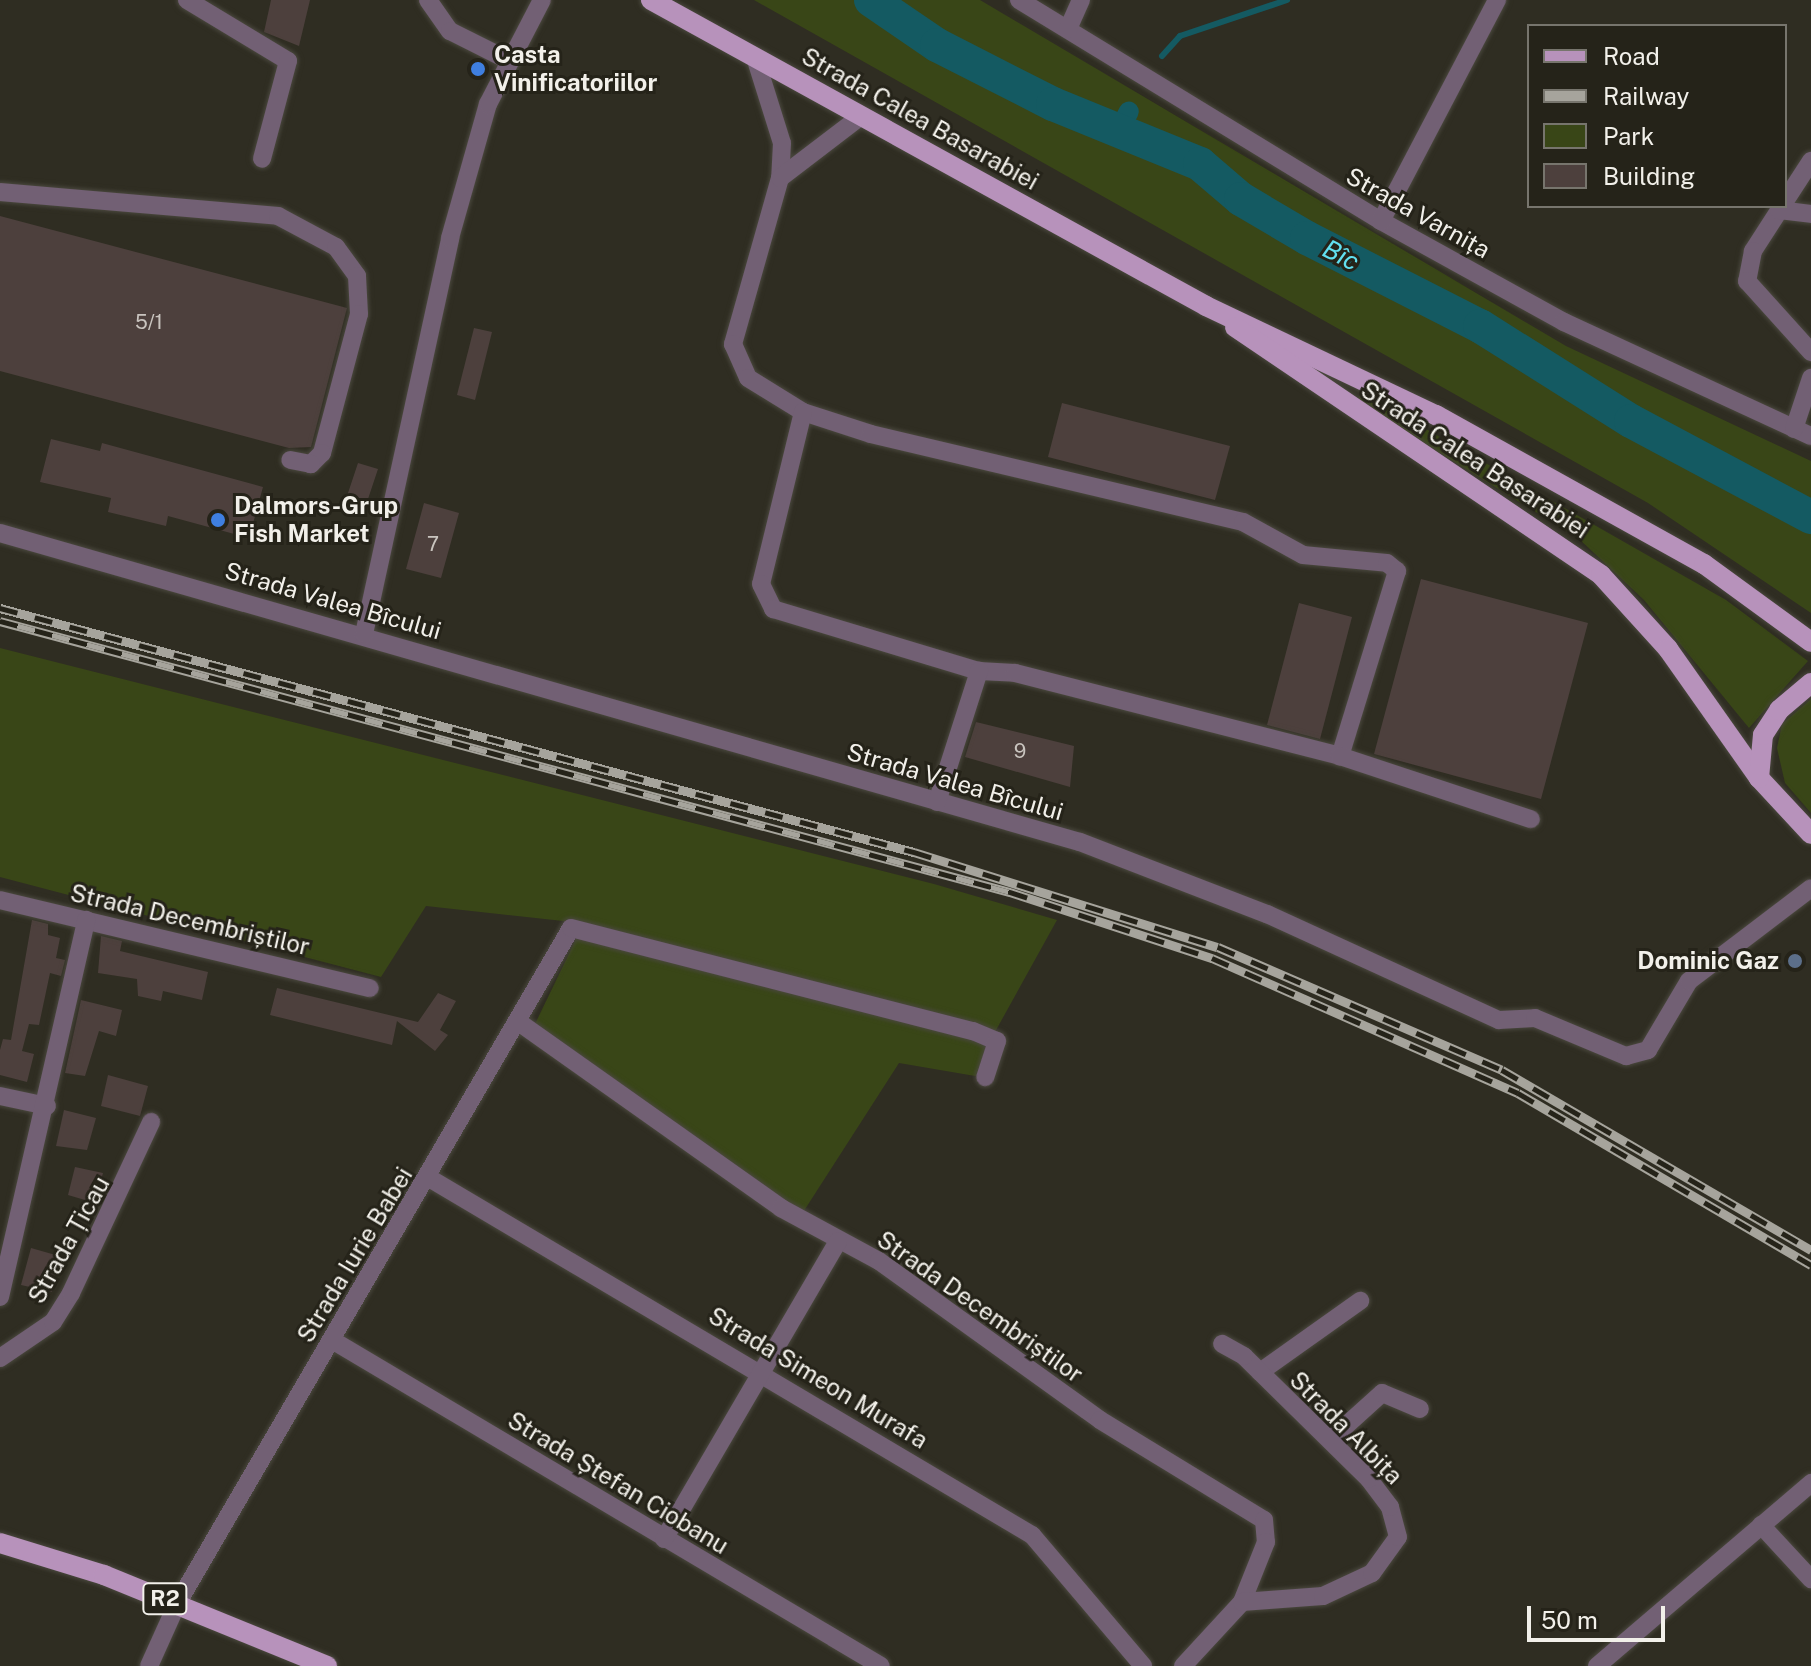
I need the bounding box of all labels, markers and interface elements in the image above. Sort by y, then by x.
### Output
legend [1527,24,1787,208]
place label: Casta Vinificatoriilor [494,41,657,97]
street label: Strada Calea Basarabiei [797,42,1043,196]
text: Road [1603,42,1660,70]
marker: Casta Vinificatoriilor [469,60,487,78]
text: Railway [1603,82,1689,110]
text: Park [1603,122,1654,150]
street label: Strada Varnița [1341,161,1495,265]
text: Building [1603,162,1695,190]
water label: Bîc [1318,233,1364,277]
house number: 5/1 [135,310,163,334]
street label: Strada Calea Basarabiei [1356,375,1594,545]
place label: Dalmors-Grup Fish Market [234,492,398,548]
marker: Dalmors-Grup Fish Market [209,511,227,529]
house number: 7 [427,532,439,556]
street label: Strada Valea Bîcului [221,556,445,646]
street label: Strada Valea Bîcului [843,737,1067,827]
house number: 9 [1014,739,1026,763]
street label: Strada Decembriștilor [68,878,312,962]
place label: Dominic Gaz [1637,947,1779,975]
marker: Dominic Gaz [1786,952,1804,970]
street label: Strada Iurie Babei [291,1162,419,1348]
street label: Strada Țicau [22,1171,116,1309]
street label: Strada Decembriștilor [872,1225,1088,1389]
street label: Strada Simeon Murafa [703,1301,933,1455]
street label: Strada Albița [1284,1366,1408,1490]
street label: Strada Ștefan Ciobanu [503,1406,733,1560]
road number: R2 [141,1581,189,1617]
scale bar [1531,1590,1669,1640]
text: 50 m [1541,1606,1598,1634]

